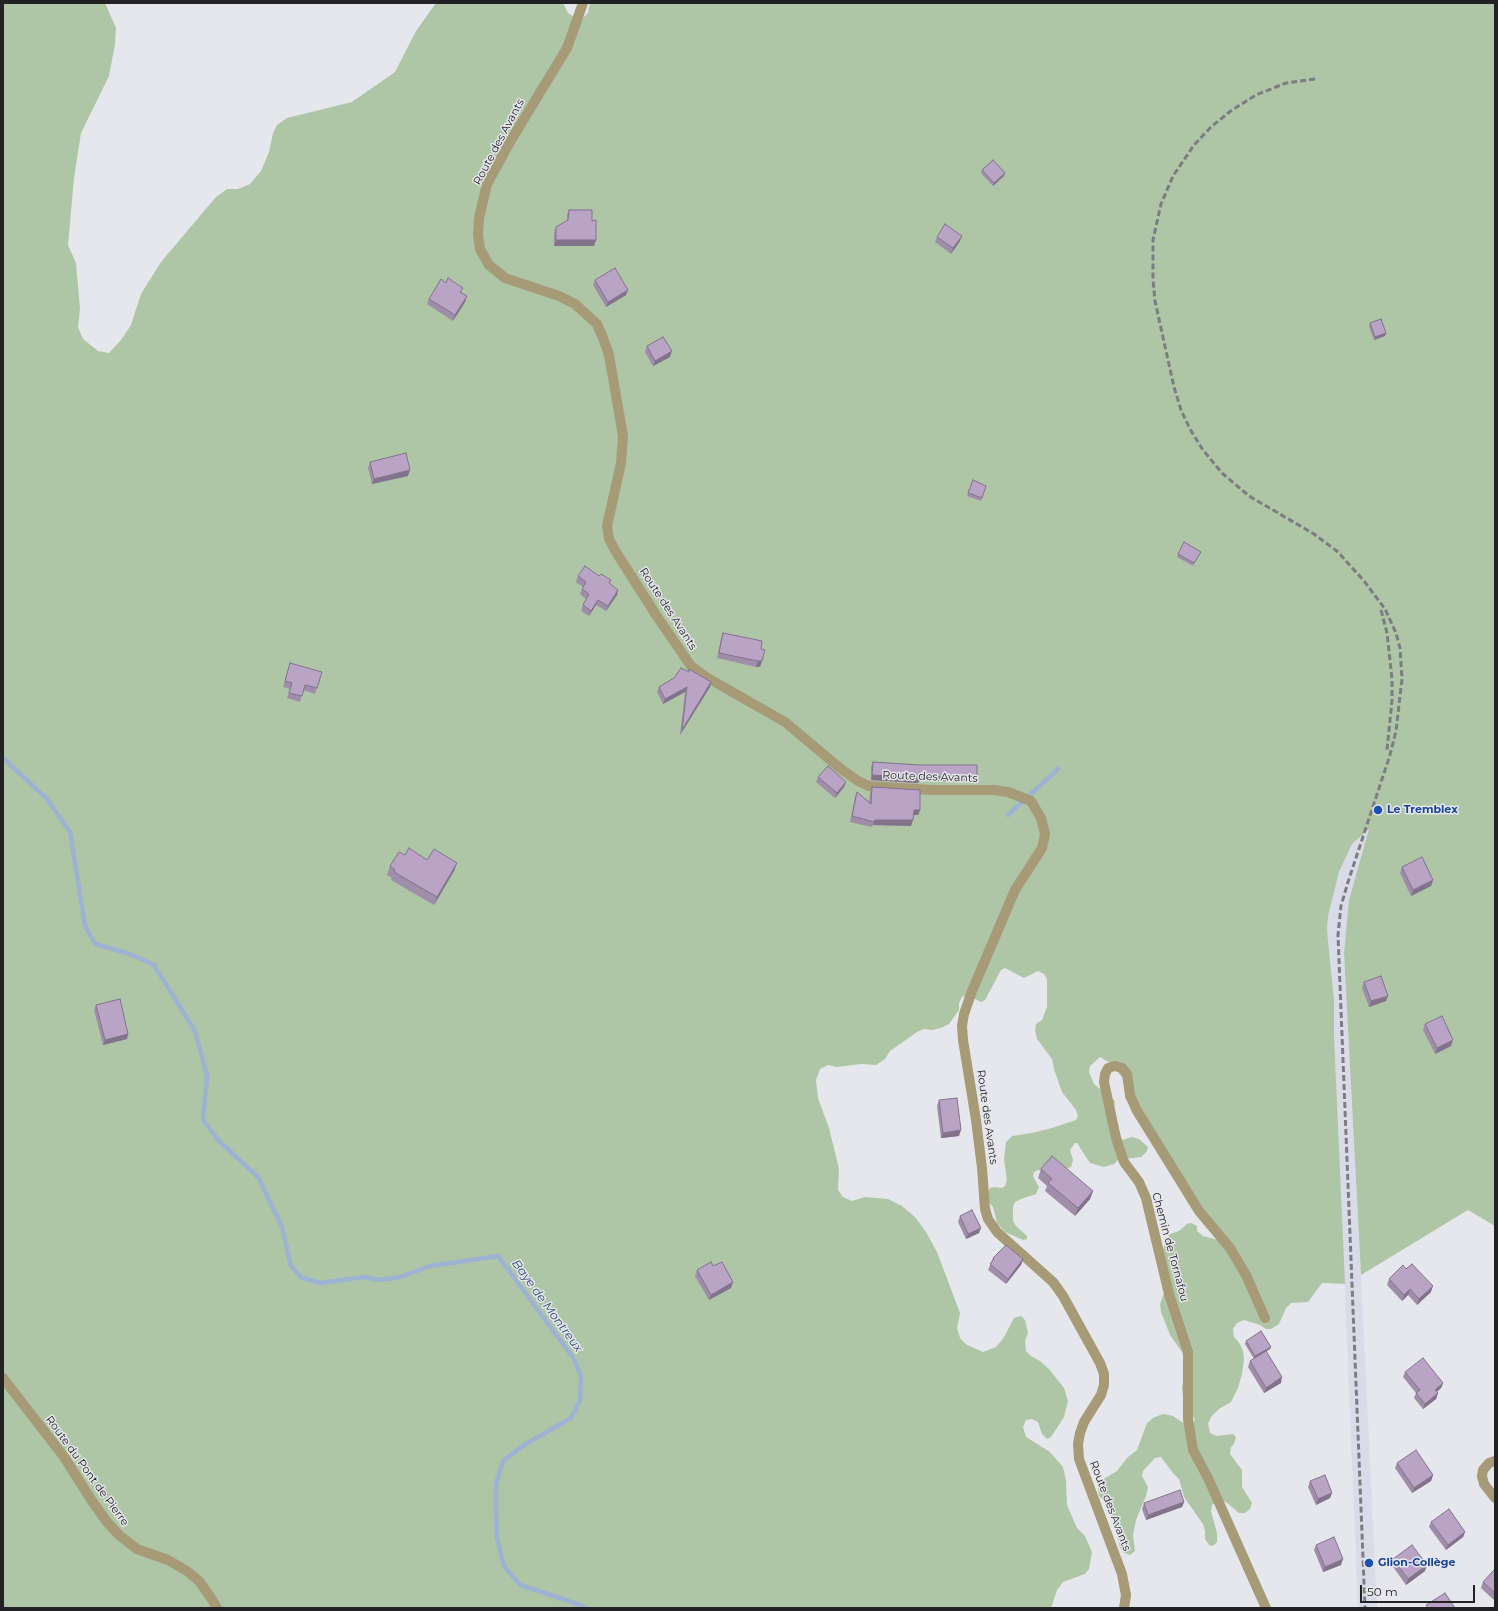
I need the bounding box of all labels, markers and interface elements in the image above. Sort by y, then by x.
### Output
street label: Route des Avants [471,97,527,187]
street label: Route des Avants [636,565,700,653]
street label: Route des Avants [882,769,978,785]
place label: Le Tremblex [1387,803,1458,817]
marker: Le Tremblex [1372,804,1384,816]
street label: Route des Avants [974,1069,1000,1165]
street label: Chemin de Tornafou [1149,1191,1191,1303]
water label: Baye de Montreux [509,1257,585,1355]
street label: Route du Pont de Pierre [43,1413,131,1529]
street label: Route des Avants [1087,1459,1133,1553]
place label: Glion-Collège [1378,1556,1455,1570]
marker: Glion-Collège [1363,1557,1375,1569]
scale bar [1362,1577,1477,1603]
text: 50 m [1367,1584,1398,1599]

